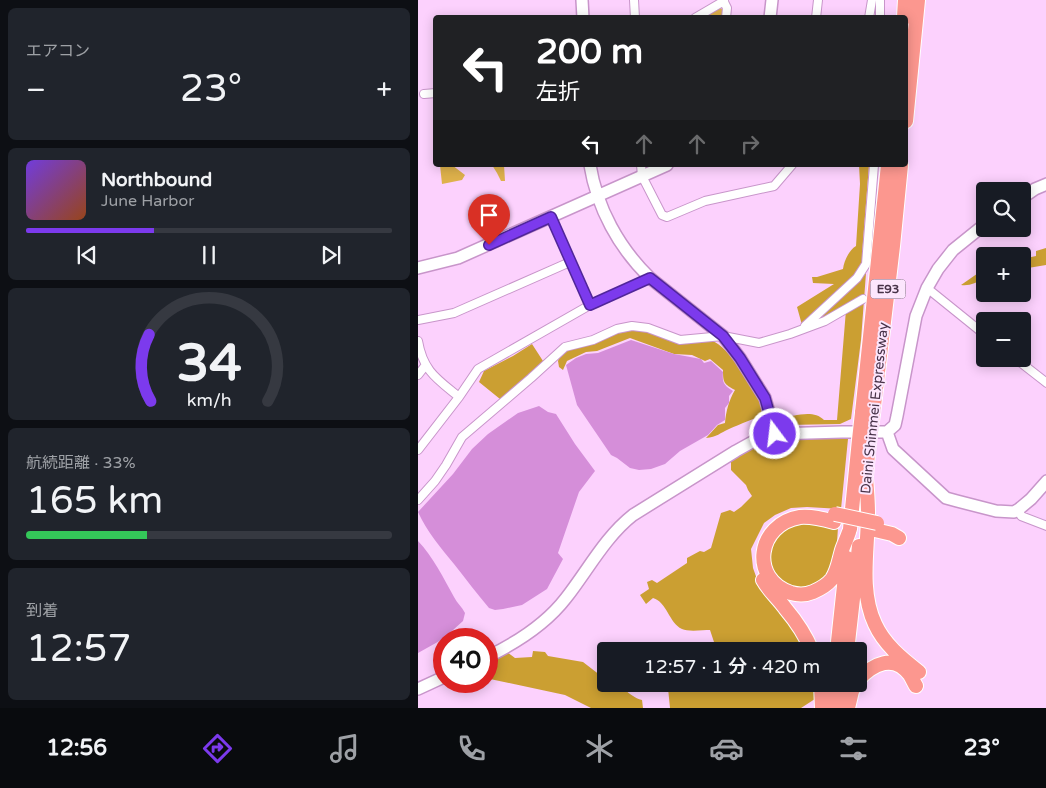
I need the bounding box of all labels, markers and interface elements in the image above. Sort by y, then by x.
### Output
text: 200 m [536,31,643,73]
icon: left [453,35,518,100]
text: エアコン [26,41,90,61]
text: 23° [180,66,242,112]
text: − [26,73,46,107]
text: + [376,73,392,107]
text: 左折 [536,79,580,105]
icon: left [577,130,605,158]
icon: ahead [630,130,658,158]
icon: ahead [683,130,711,158]
icon: right [736,130,764,158]
text: Northbound [101,169,212,191]
map controls [976,182,1031,367]
button: search [976,182,1031,237]
text: June Harbor [101,191,194,211]
pin [468,194,510,245]
icon: arrive [475,201,503,229]
icon: previous [73,241,101,269]
icon: pause [195,241,223,269]
icon: next [317,241,345,269]
button: + [976,247,1031,302]
road number: E93 [870,280,906,298]
button: − [976,312,1031,367]
street label: Daini Shinmei Expressway [857,321,892,495]
text: 34 [176,332,242,395]
text: km/h [187,390,231,411]
position arrow [748,407,800,459]
text: 航続距離 · 33% [26,453,136,473]
text: 165 km [26,478,163,524]
text: 到着 [26,601,58,621]
text: 12:57 [26,626,131,672]
speed limit sign: 40 [433,628,498,693]
text: 12:57 · 1 分 · 420 m [644,656,820,678]
icon: directions [200,731,235,766]
icon: music [327,731,362,766]
icon: phone [454,731,489,766]
icon: climate [582,731,617,766]
icon: car [709,731,744,766]
icon: filters [836,731,871,766]
text: 12:56 [46,735,107,761]
text: 23° [964,735,1000,761]

